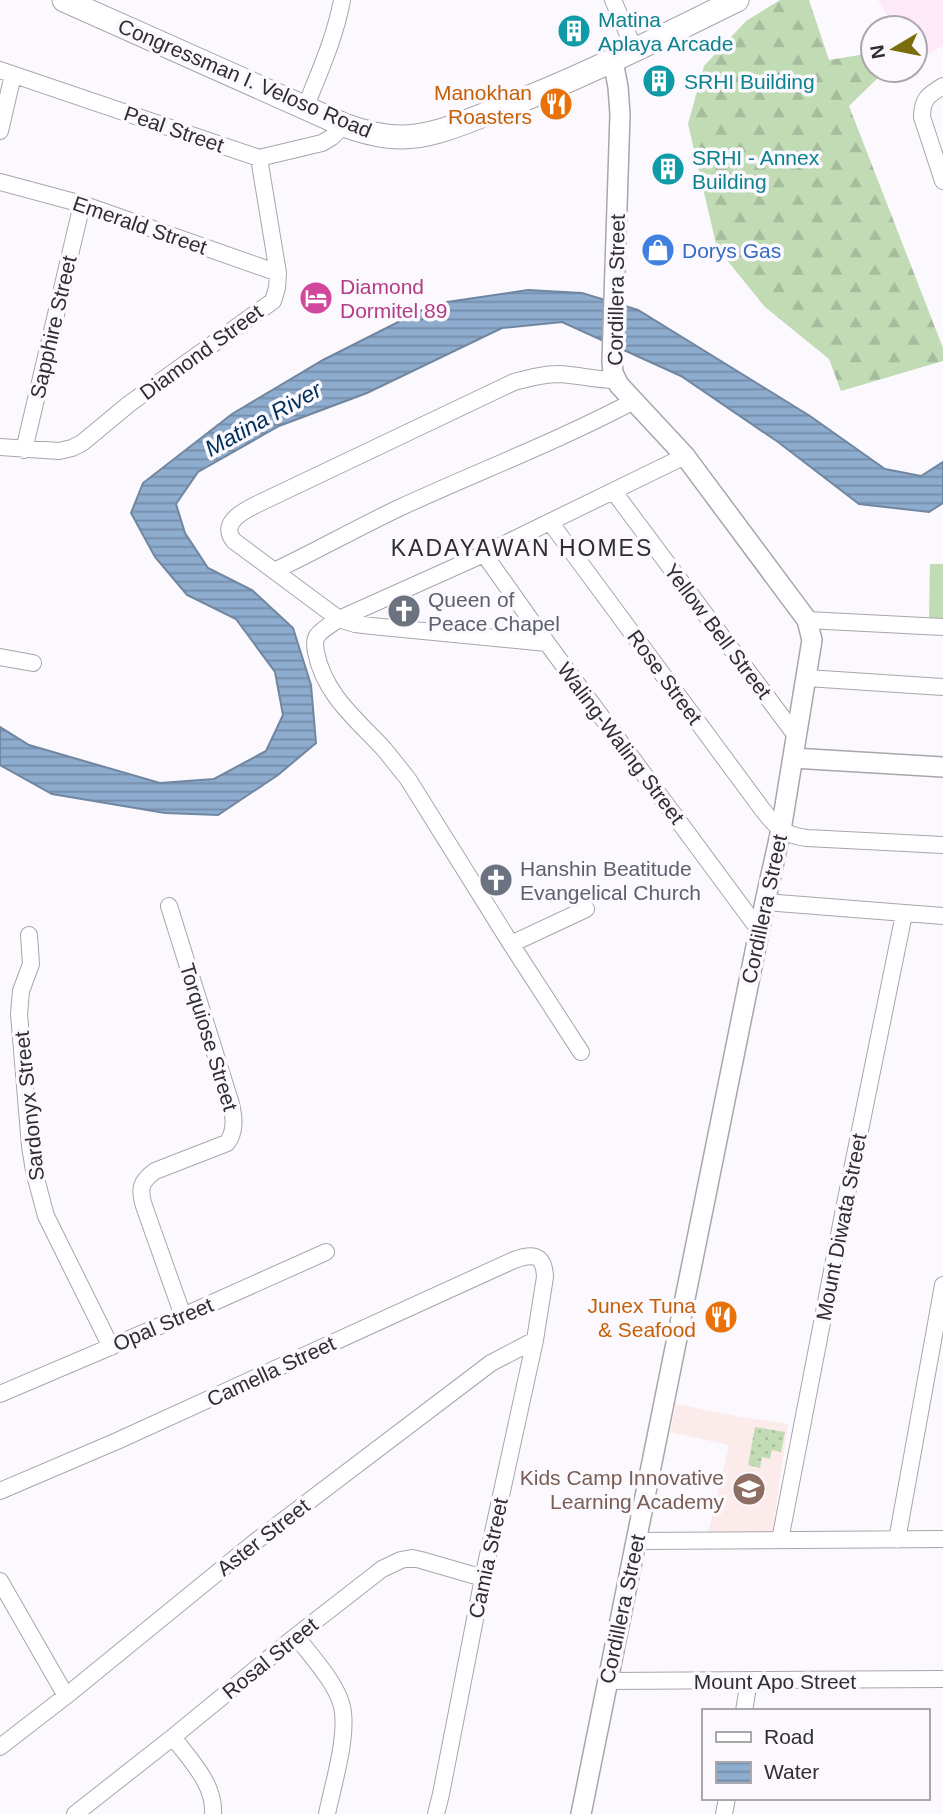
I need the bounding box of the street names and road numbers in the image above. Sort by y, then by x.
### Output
street label: Congressman I. Veloso Road [115,14,375,142]
street label: Peal Street [121,101,227,157]
street label: Emerald Street [70,191,210,259]
street label: Cordillera Street [603,214,629,366]
street label: Sapphire Street [25,253,81,401]
street label: Diamond Street [135,300,267,404]
street label: Yellow Bell Street [660,559,776,703]
street label: Rose Street [623,625,707,729]
street label: Waling-Waling Street [553,658,689,828]
street label: Cordillera Street [737,832,791,986]
street label: Torquiose Street [176,961,242,1114]
street label: Sardonyx Street [10,1030,48,1182]
street label: Mount Diwata Street [812,1131,870,1323]
street label: Opal Street [110,1293,217,1355]
street label: Camella Street [203,1331,339,1411]
street label: Aster Street [212,1494,314,1580]
street label: Camia Street [464,1496,512,1620]
street label: Cordillera Street [595,1532,649,1686]
street label: Rosal Street [218,1613,322,1703]
street label: Mount Apo Street [694,1670,856,1693]

